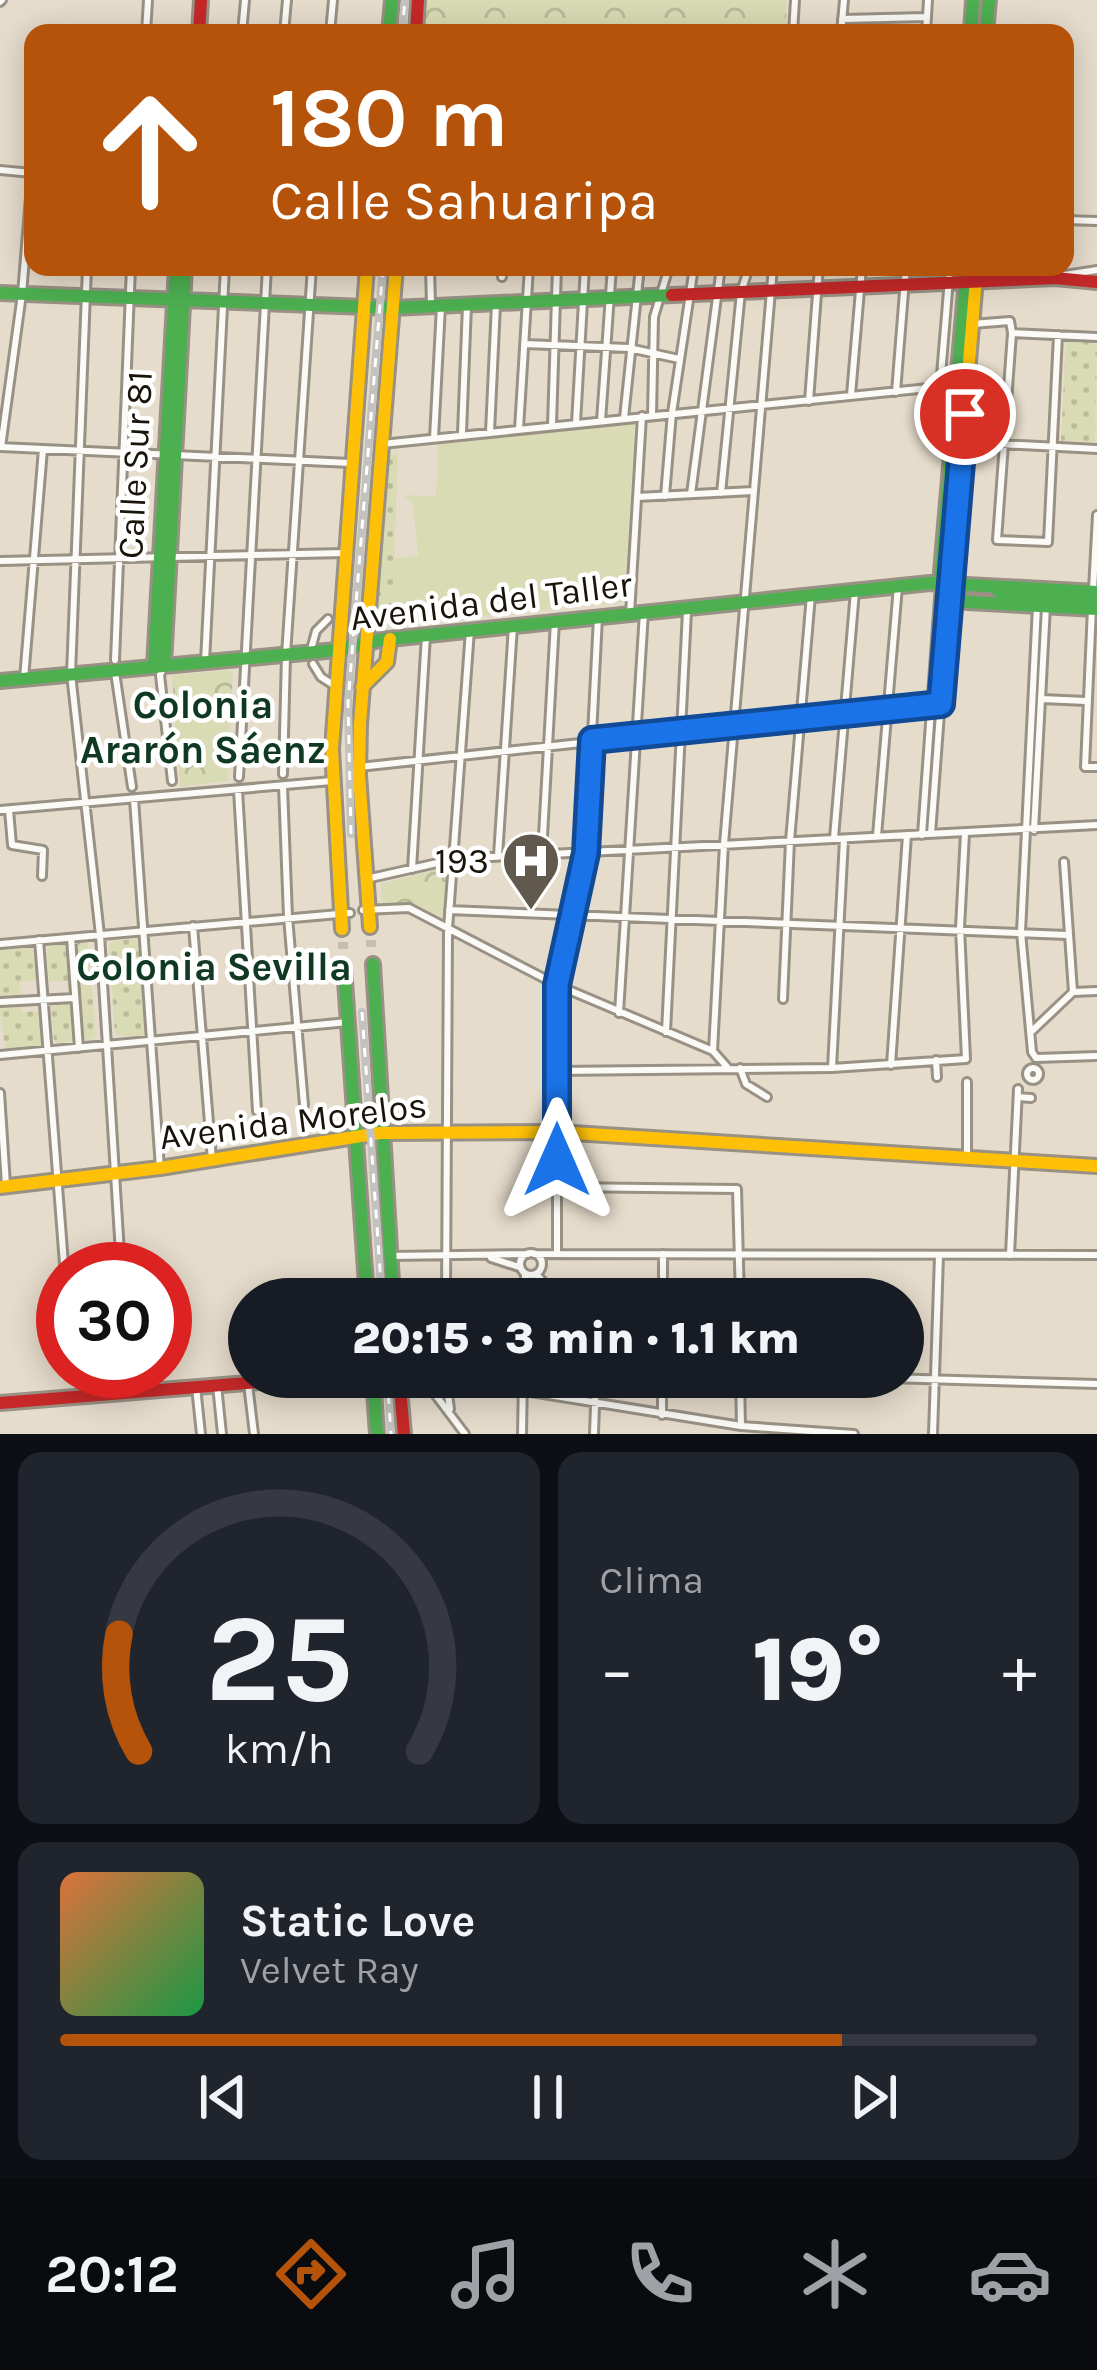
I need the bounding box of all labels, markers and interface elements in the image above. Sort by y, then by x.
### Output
text: 180 m [270,69,508,167]
icon: ahead [72,72,228,228]
text: Calle Sahuaripa [270,169,658,233]
pin [914,363,1016,465]
street label: Calle Sur 81 [109,370,161,560]
icon: arrive [932,381,998,447]
street label: Avenida del Taller [348,563,635,639]
district label: Colonia Ararón Sáenz [80,682,326,773]
hospital icon: 193 [500,830,562,912]
place label: 193 [435,840,489,882]
district label: Colonia Sevilla [76,944,352,990]
street label: Avenida Morelos [157,1084,429,1158]
position arrow [494,1097,620,1223]
speed limit sign: 30 [36,1242,192,1398]
text: 20:15 · 3 min · 1.1 km [352,1312,800,1364]
text: Clima [600,1557,704,1603]
text: 25 [205,1586,353,1731]
text: 19° [752,1617,884,1723]
text: − [600,1631,634,1709]
text: + [1002,1631,1037,1709]
text: km/h [224,1724,333,1774]
text: Static Love [240,1895,475,1947]
text: Velvet Ray [240,1947,419,1993]
icon: previous [190,2064,256,2130]
icon: pause [515,2064,581,2130]
icon: next [841,2064,907,2130]
icon: directions [269,2232,353,2316]
icon: music [444,2232,528,2316]
icon: phone [618,2232,702,2316]
icon: climate [793,2232,877,2316]
icon: car [968,2232,1052,2316]
text: 20:12 [45,2242,179,2306]

